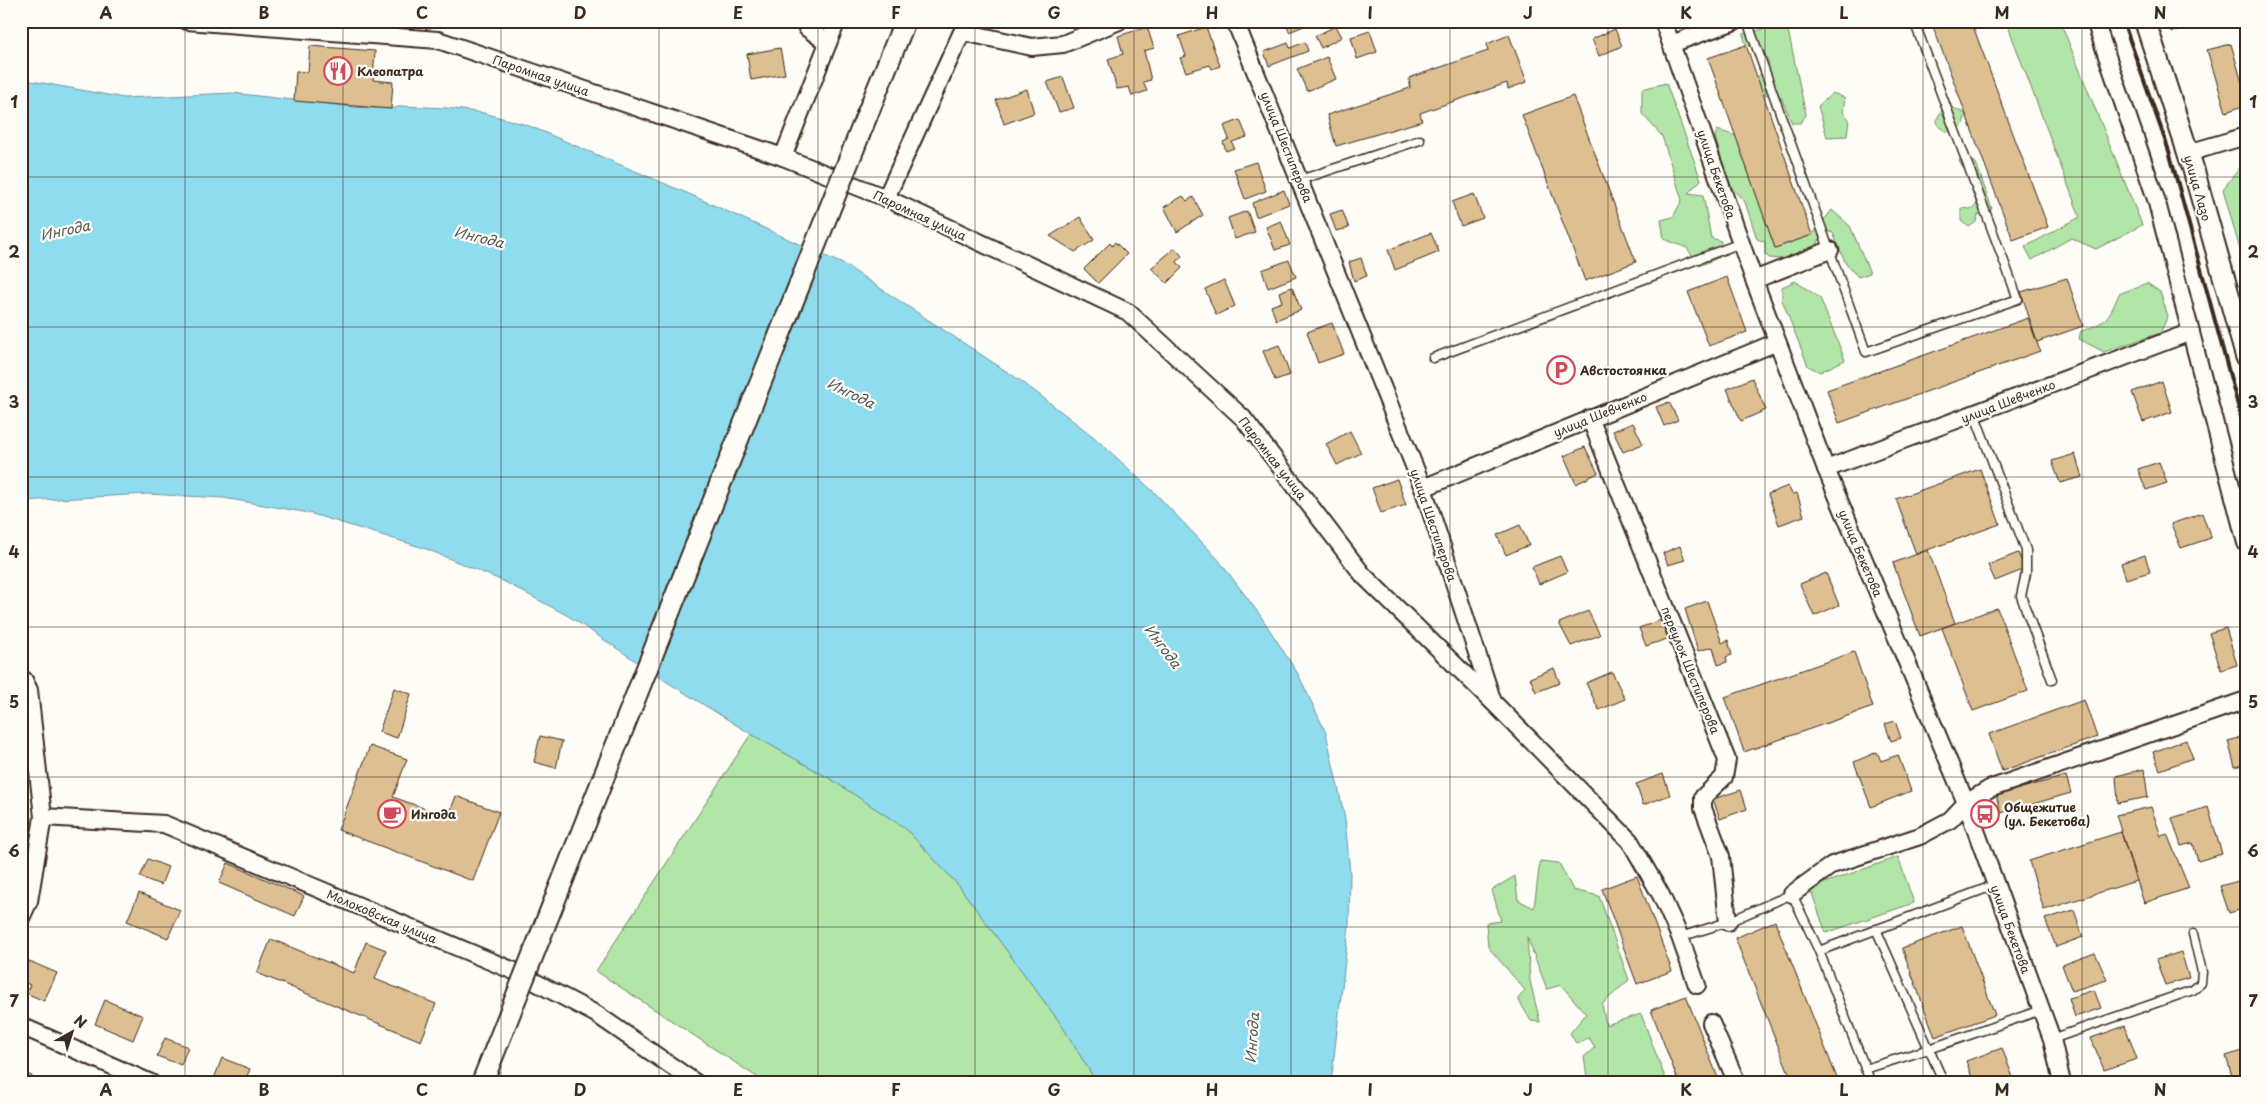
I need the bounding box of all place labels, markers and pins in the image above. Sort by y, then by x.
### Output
restaurant icon: Клеопатра [323,56,353,86]
place label: Клеопатра [357,62,424,80]
parking icon: Австостоянка [1546,355,1576,385]
place label: Австостоянка [1579,361,1667,379]
place label: Общежитие (ул. Бекетова) [2004,798,2090,830]
cafe icon: Ингода [377,799,407,829]
bus stop icon: Общежитие (ул. Бекетова) [1970,799,2000,829]
place label: Ингода [411,805,456,823]

